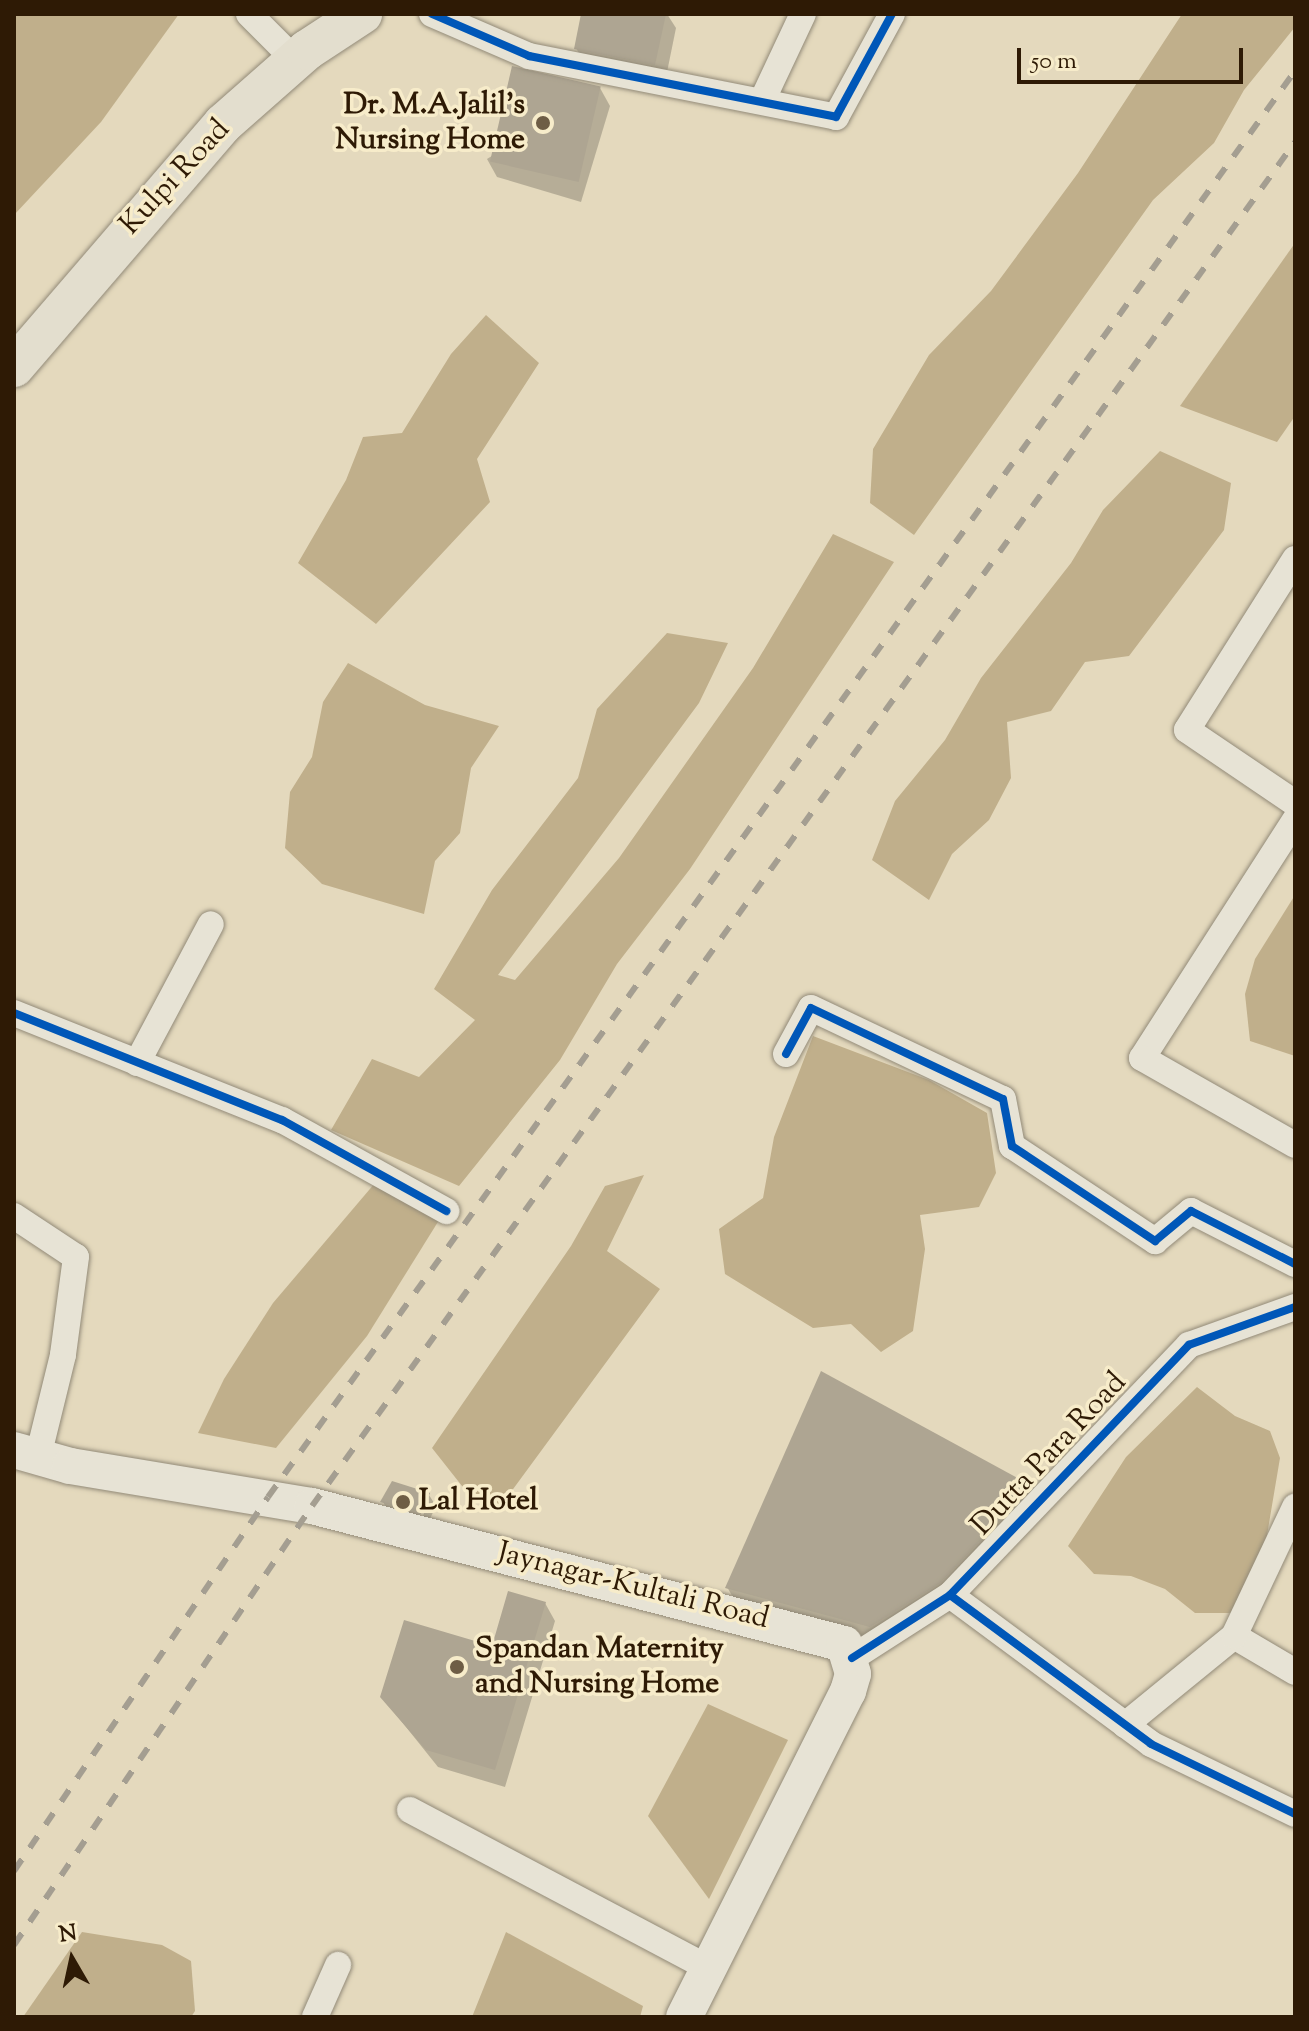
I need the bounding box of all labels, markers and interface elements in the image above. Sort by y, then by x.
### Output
scale bar [1021,32,1247,82]
text: 50 m [1031,45,1077,79]
place label: Dr. M.A.Jalil's Nursing Home [335,88,525,158]
marker: Dr. M.A.Jalil's Nursing Home [532,112,554,134]
street label: Kulpi Road [113,113,239,243]
street label: Dutta Para Road [965,1366,1135,1544]
place label: Lal Hotel [419,1484,538,1520]
marker: Lal Hotel [394,1493,412,1511]
street label: Jaynagar-Kultali Road [494,1536,772,1638]
place label: Spandan Maternity and Nursing Home [475,1632,724,1702]
marker: Spandan Maternity and Nursing Home [446,1656,468,1678]
text: N [57,1918,79,1952]
north arrow [32,1919,112,1999]

